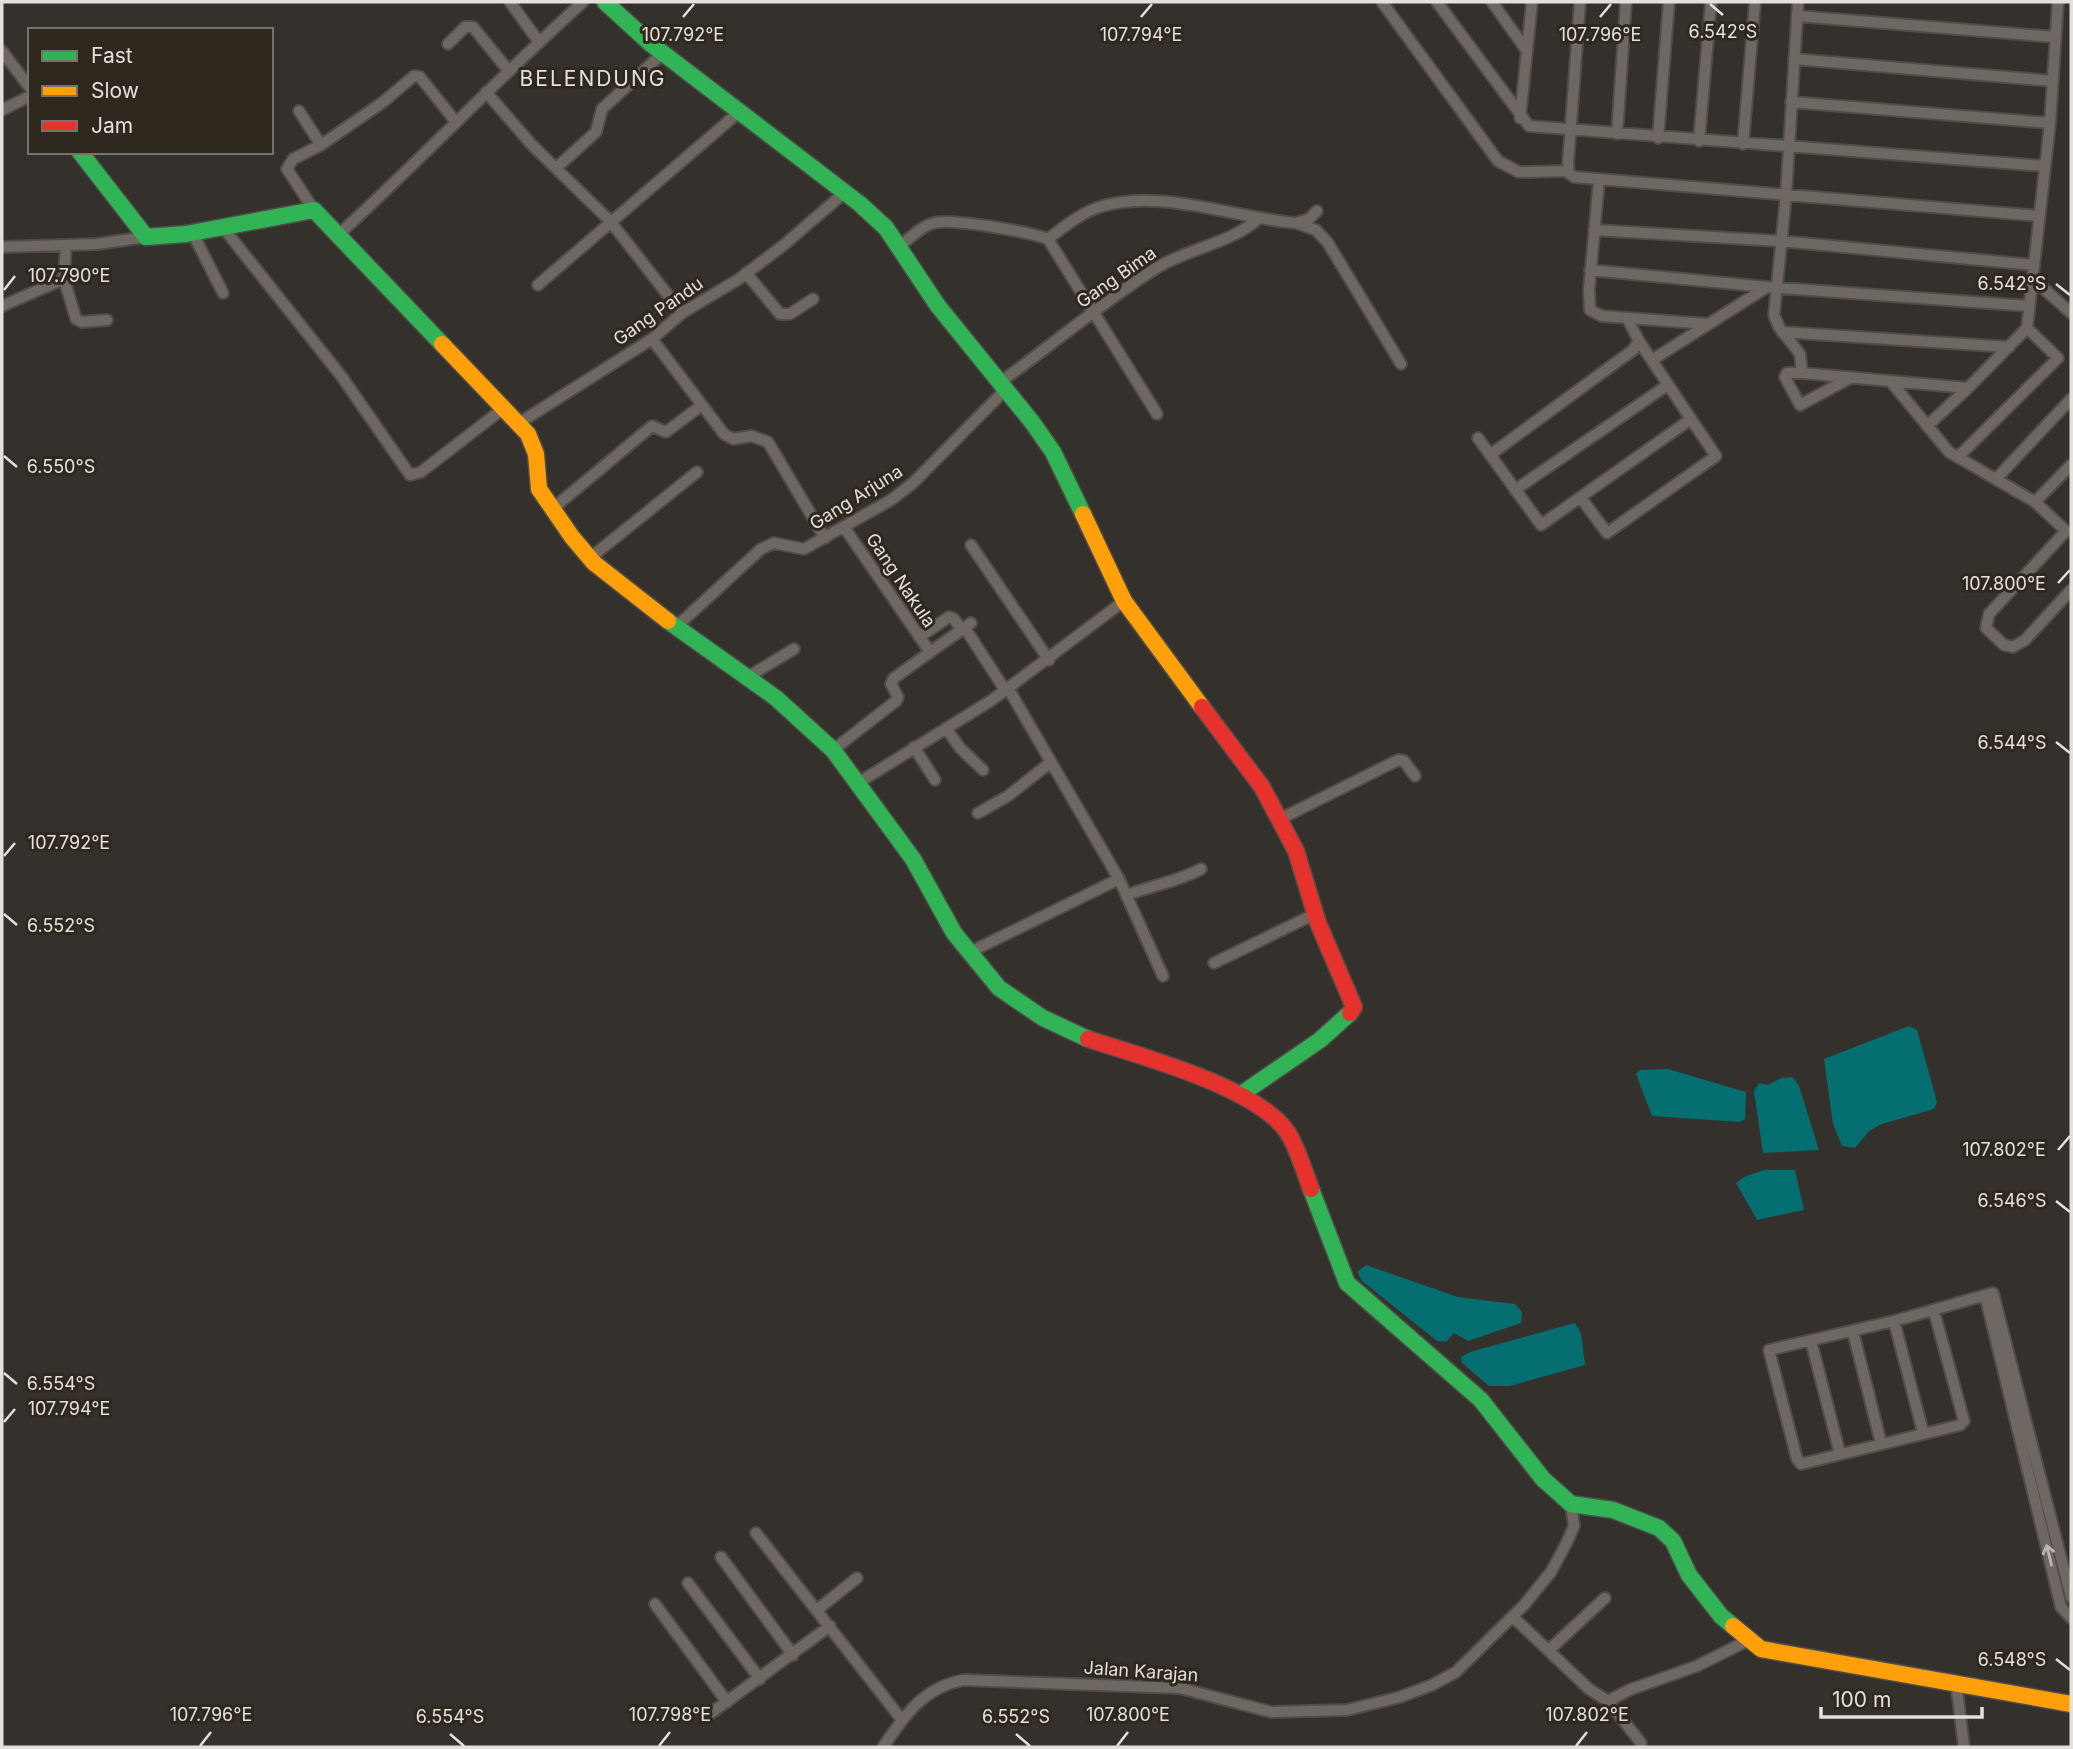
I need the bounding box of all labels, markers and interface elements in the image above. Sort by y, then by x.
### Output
text: 6.542°S [1689,21,1757,42]
text: 107.792°E [642,24,724,45]
text: 107.794°E [1100,24,1182,45]
text: 107.796°E [1559,24,1641,45]
legend [28,28,273,154]
text: Fast [91,43,133,68]
district label: BELENDUNG [520,66,666,91]
text: Slow [91,78,139,103]
text: Jam [91,113,133,138]
street label: Gang Bima [1072,242,1160,312]
text: 107.790°E [28,265,110,286]
street label: Gang Pandu [609,273,707,349]
text: 6.542°S [1978,273,2046,294]
text: 6.550°S [27,456,95,477]
street label: Gang Arjuna [806,460,906,534]
street label: Gang Nakula [862,529,940,631]
text: 107.800°E [1962,573,2046,594]
text: 6.544°S [1977,732,2047,753]
text: 107.792°E [28,832,110,853]
text: 6.552°S [27,915,95,936]
text: 107.802°E [1962,1139,2046,1160]
text: 6.546°S [1978,1190,2046,1211]
text: 6.554°S [27,1373,95,1394]
text: 107.794°E [28,1398,110,1419]
one-way arrow [2042,1545,2055,1567]
text: 6.548°S [1978,1649,2046,1670]
street label: Jalan Karajan [1083,1657,1199,1685]
scale bar [1821,1676,1982,1720]
text: 100 m [1832,1687,1891,1712]
text: 107.796°E [170,1704,252,1725]
text: 107.798°E [629,1704,711,1725]
text: 107.800°E [1086,1704,1170,1725]
text: 107.802°E [1545,1704,1629,1725]
text: 6.554°S [416,1706,484,1727]
text: 6.552°S [982,1706,1050,1727]

